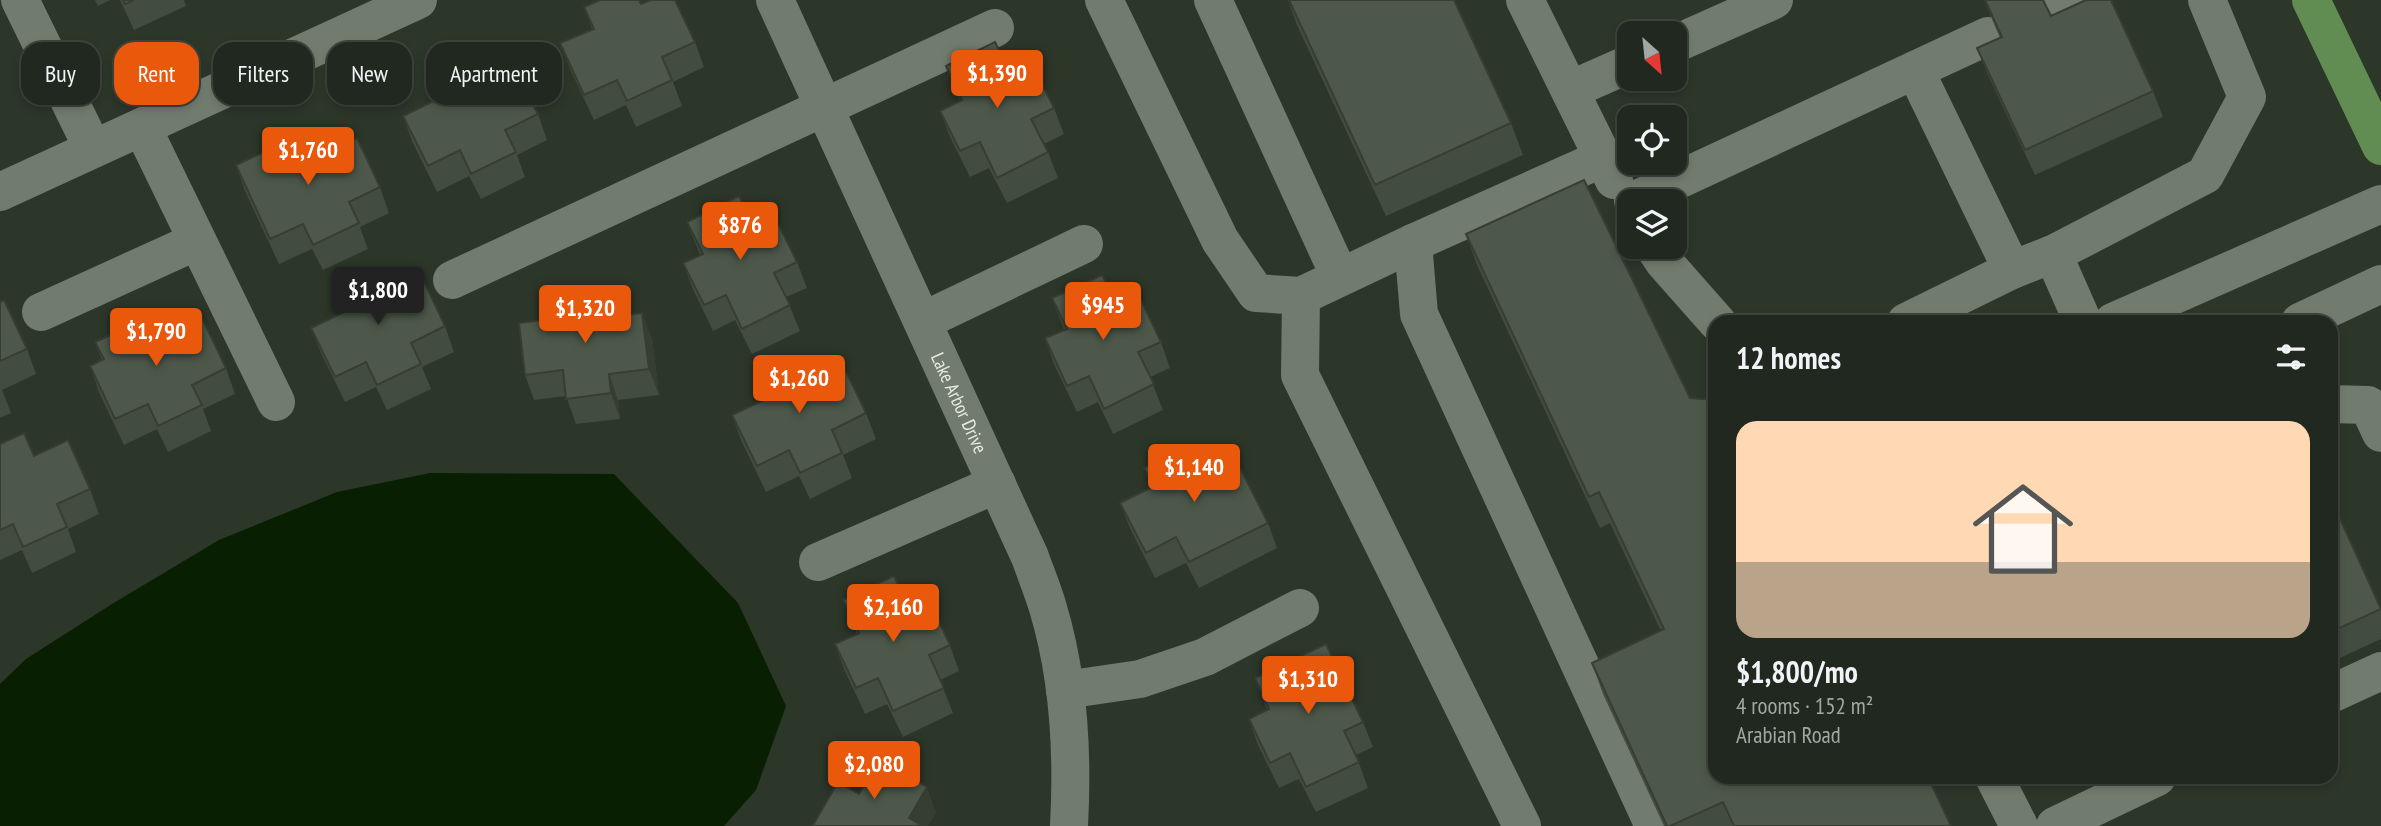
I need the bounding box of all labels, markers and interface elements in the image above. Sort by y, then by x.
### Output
north arrow [1617,21,1687,91]
map controls [1617,21,1687,259]
chip: Buy [21,42,100,105]
chip: Rent [114,42,199,105]
chip: Filters [213,42,313,105]
chip: New [327,42,412,105]
chip: Apartment [426,42,562,105]
pin: $1,390 [940,50,1054,110]
text: $1,390 [967,58,1027,87]
button: locate [1617,105,1687,175]
pin: $1,760 [251,128,365,187]
text: $1,760 [278,135,338,164]
button: layers [1617,189,1687,259]
pin: $876 [699,202,781,262]
text: $876 [718,210,762,239]
pin: $1,800 [321,268,435,327]
text: $1,800 [348,275,408,304]
pin: $945 [1062,282,1144,342]
pin: $1,320 [528,286,642,345]
text: $945 [1081,290,1125,319]
text: $1,320 [555,293,615,322]
pin: $1,790 [99,308,213,368]
text: $1,790 [126,316,186,345]
text: 12 homes [1736,338,1841,377]
icon: filters [2272,338,2310,376]
street label: Lake Arbor Drive [926,349,993,457]
pin: $1,260 [742,356,856,415]
text: $1,260 [769,363,829,392]
pin: $1,140 [1137,444,1251,504]
text: $1,140 [1164,452,1224,481]
icon: home [1960,466,2086,592]
pin: $2,160 [836,584,950,644]
text: $2,160 [863,592,923,621]
text: $1,800/mo [1736,652,1858,691]
pin: $1,310 [1251,656,1365,716]
text: $1,310 [1278,664,1338,693]
text: 4 rooms · 152 m² [1736,691,1873,720]
text: Arabian Road [1736,720,1841,749]
pin: $2,080 [817,742,931,801]
text: $2,080 [844,749,904,778]

